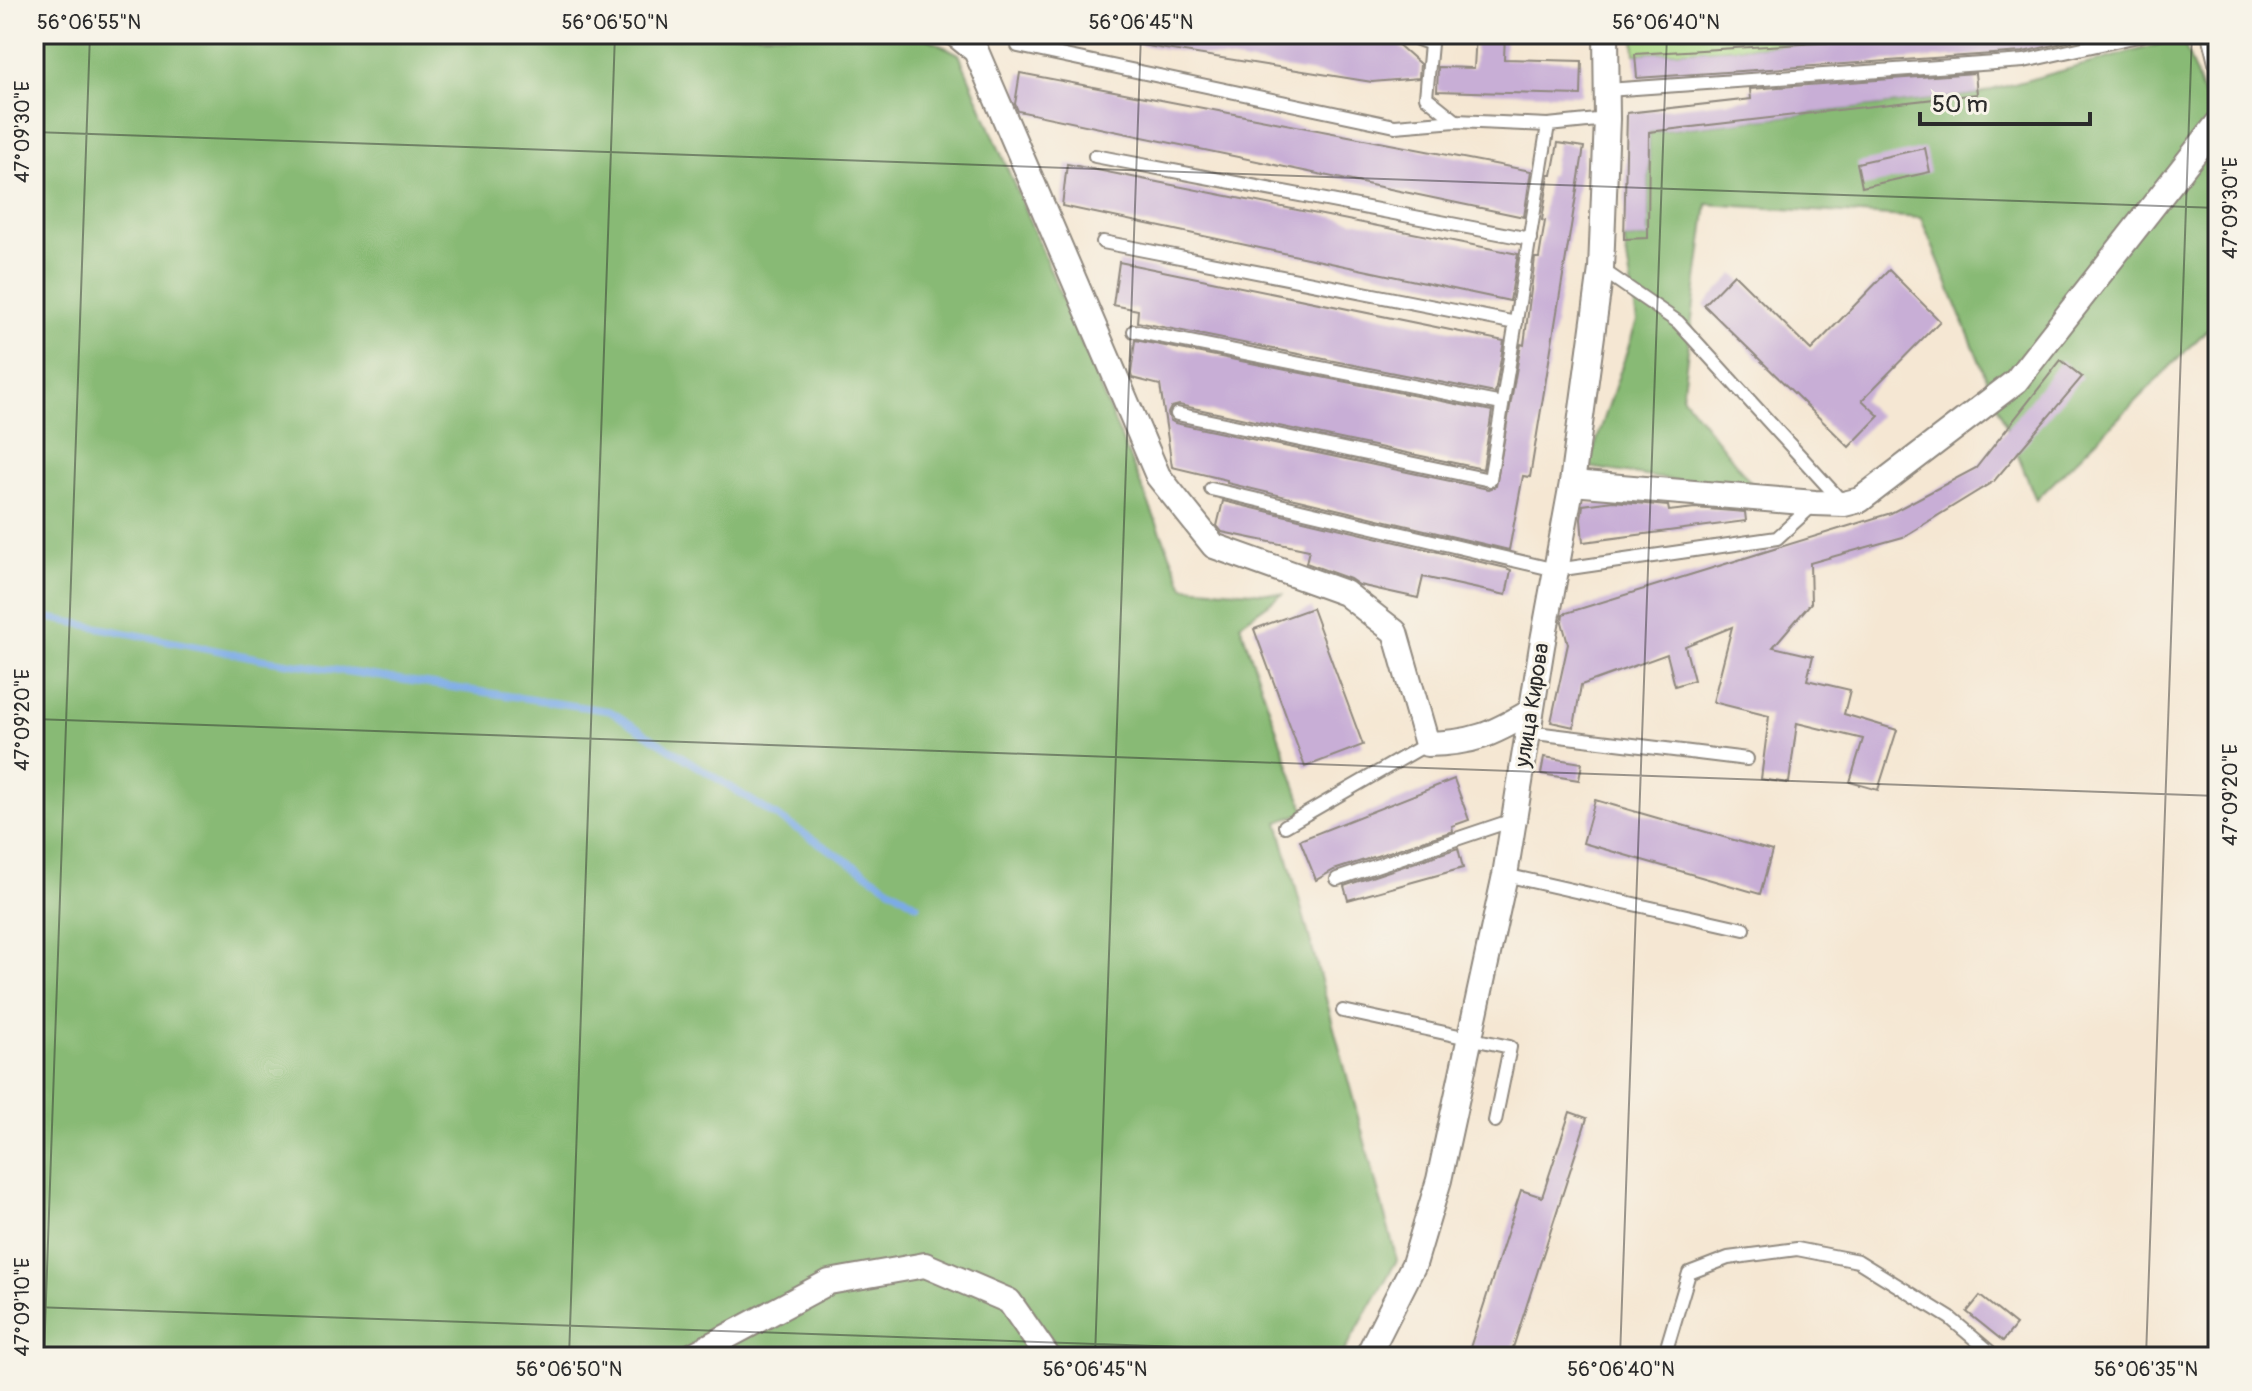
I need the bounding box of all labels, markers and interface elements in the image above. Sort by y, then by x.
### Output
text: 56°06'55"N [37,10,141,35]
text: 56°06'50"N [562,10,668,35]
text: 56°06'45"N [1089,10,1193,35]
text: 56°06'40"N [1612,10,1720,35]
scale bar [1920,76,2090,126]
text: 47°09'30"E [10,81,35,183]
text: 50 m [1932,90,1988,119]
text: 47°09'30"E [2218,157,2243,259]
street label: улица Кирова [1508,641,1556,770]
text: 47°09'20"E [10,669,35,771]
text: 47°09'20"E [2218,744,2243,846]
text: 47°09'10"E [10,1258,35,1356]
text: 56°06'50"N [516,1357,622,1382]
text: 56°06'45"N [1043,1357,1147,1382]
text: 56°06'40"N [1567,1357,1675,1382]
text: 56°06'35"N [2094,1357,2198,1382]

